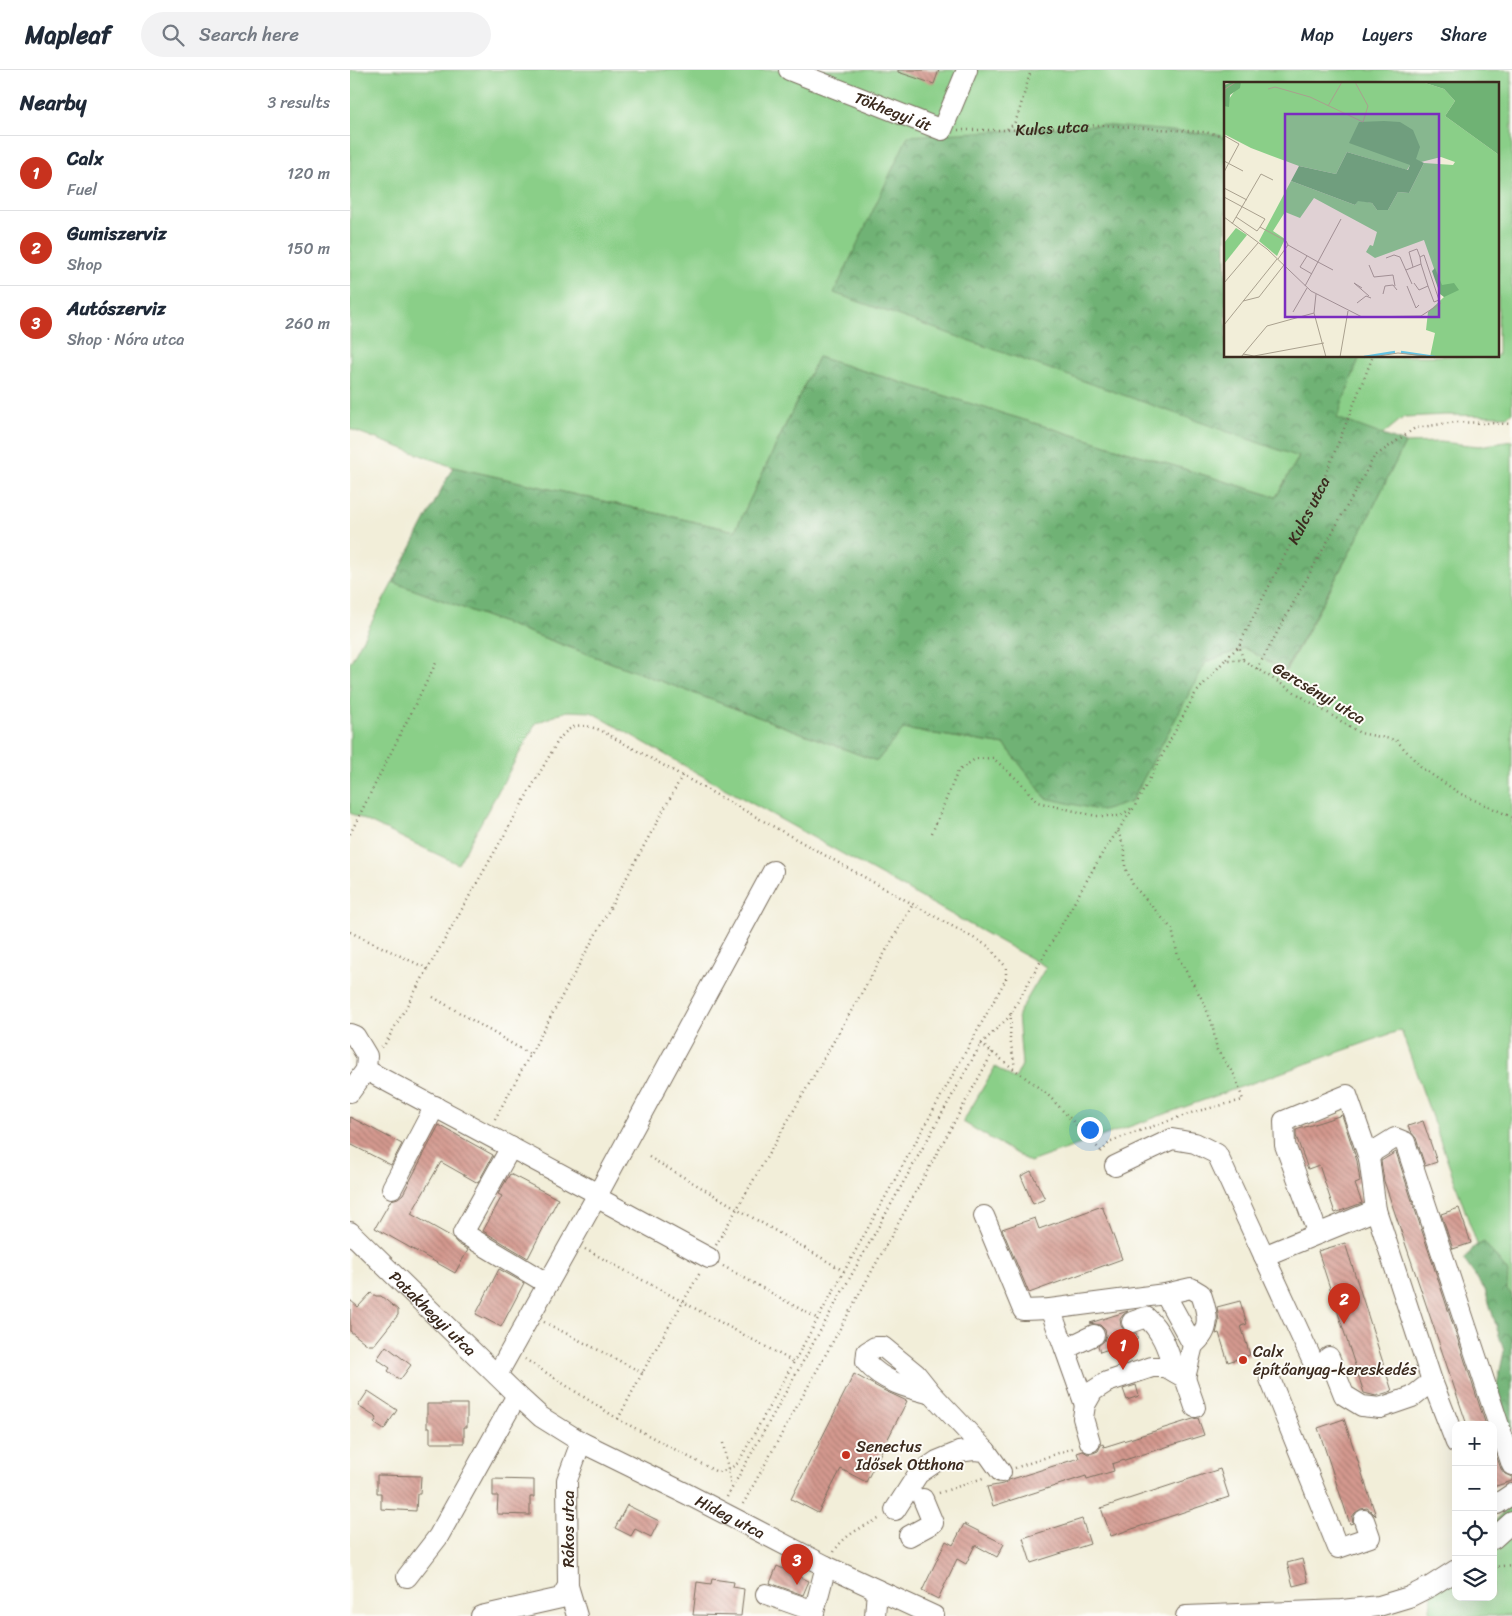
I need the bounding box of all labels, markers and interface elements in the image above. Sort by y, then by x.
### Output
search box [141,12,491,57]
text: Mapleaf [25,14,111,56]
text: Search here [199,18,299,51]
text: Map [1301,19,1334,51]
text: Layers [1362,19,1413,51]
text: Share [1441,19,1487,51]
icon: search [159,21,187,49]
inset map [1224,82,1500,358]
street label: Tökhegyi út [850,83,936,139]
text: Nearby [20,84,86,122]
text: 3 results [267,88,330,117]
street label: Kulcs utca [1015,111,1089,144]
text: Calx [67,142,104,175]
text: 1 [33,159,39,188]
text: 120 m [287,159,330,188]
text: Fuel [67,175,97,204]
text: Gumiszerviz [67,217,167,250]
text: 2 [31,234,41,263]
text: 150 m [287,234,330,263]
text: Shop [67,250,102,279]
text: Autószerviz [67,292,166,325]
text: 3 [32,309,40,338]
text: 260 m [285,309,330,338]
text: Shop · Nóra utca [67,325,184,354]
street label: Kulcs utca [1278,471,1338,549]
street label: Gercsényi utca [1267,654,1371,732]
your location [1077,1117,1103,1143]
street label: Patakhegyi utca [382,1263,484,1363]
pin: 2 [1328,1283,1360,1324]
pin: 1 [1107,1329,1139,1370]
place label: Calx építőanyag-kereskedés [1253,1337,1417,1384]
marker: Calx építőanyag-kereskedés [1237,1354,1249,1366]
map controls [1452,1421,1497,1601]
button: + [1452,1421,1497,1466]
place label: Senectus Idősek Otthona [855,1432,964,1479]
marker: Senectus Idősek Otthona [840,1449,852,1461]
button: − [1452,1466,1497,1511]
street label: Hideg utca [690,1486,771,1547]
street label: Rákos utca [554,1491,583,1567]
button: locate [1452,1511,1497,1556]
pin: 3 [781,1544,813,1585]
button: layers [1452,1556,1497,1601]

